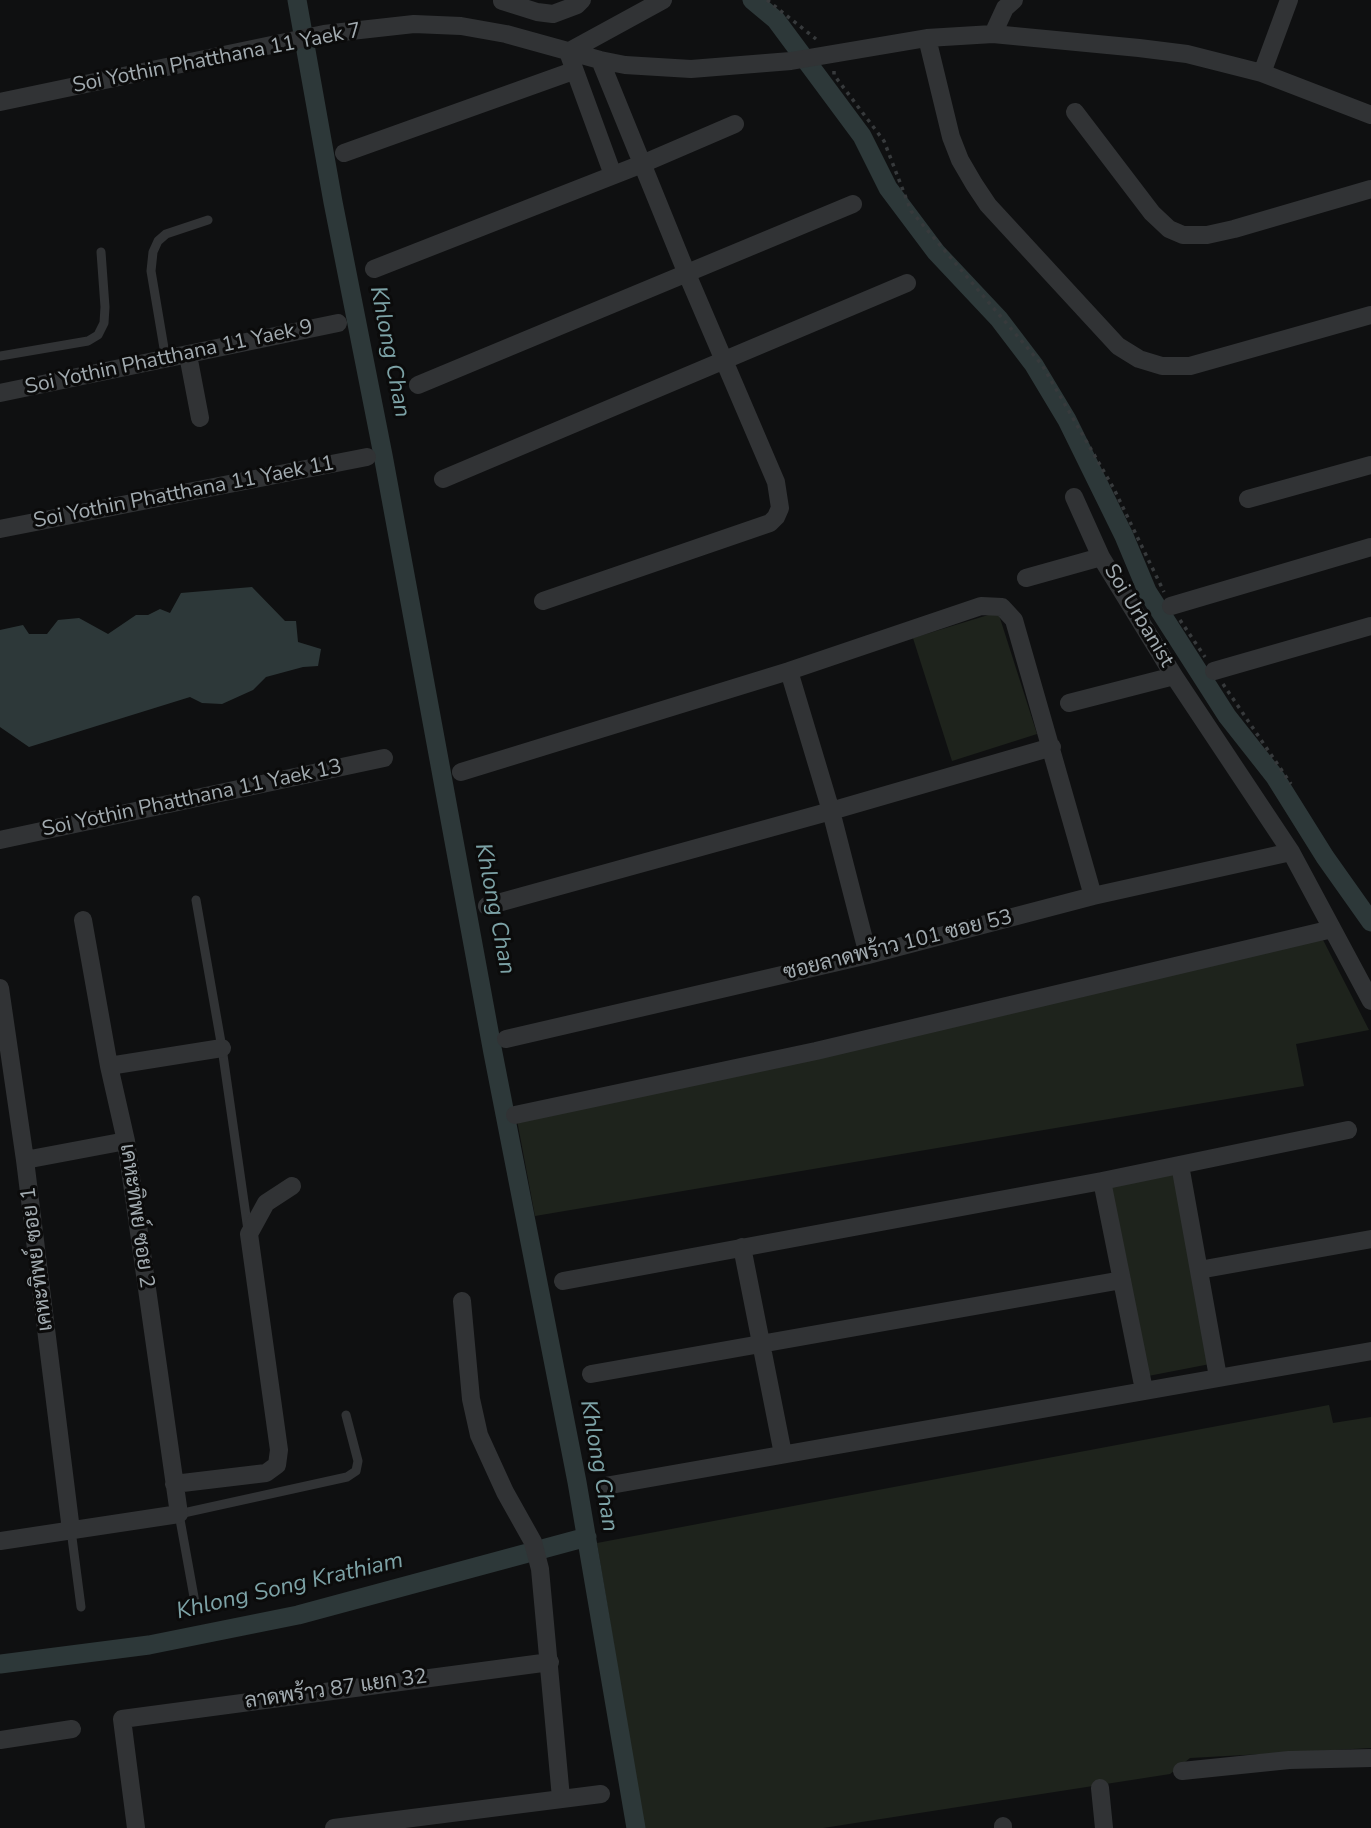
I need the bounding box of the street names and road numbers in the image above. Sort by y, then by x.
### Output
street label: Soi Yothin Phatthana 11 Yaek 7 [71,19,363,99]
street label: Soi Yothin Phatthana 11 Yaek 9 [23,315,315,401]
street label: Soi Yothin Phatthana 11 Yaek 11 [31,451,337,535]
street label: Soi Urbanist [1098,560,1178,672]
street label: Soi Yothin Phatthana 11 Yaek 13 [40,755,344,843]
street label: ซอยลาดพร้าว 101 ซอย 53 [781,905,1015,987]
street label: เคหะทิพย์ ซอย 2 [113,1142,159,1290]
street label: เคหะทิพย์ ซอย 1 [17,1185,59,1333]
street label: ลาดพร้าว 87 แยก 32 [243,1665,429,1715]

